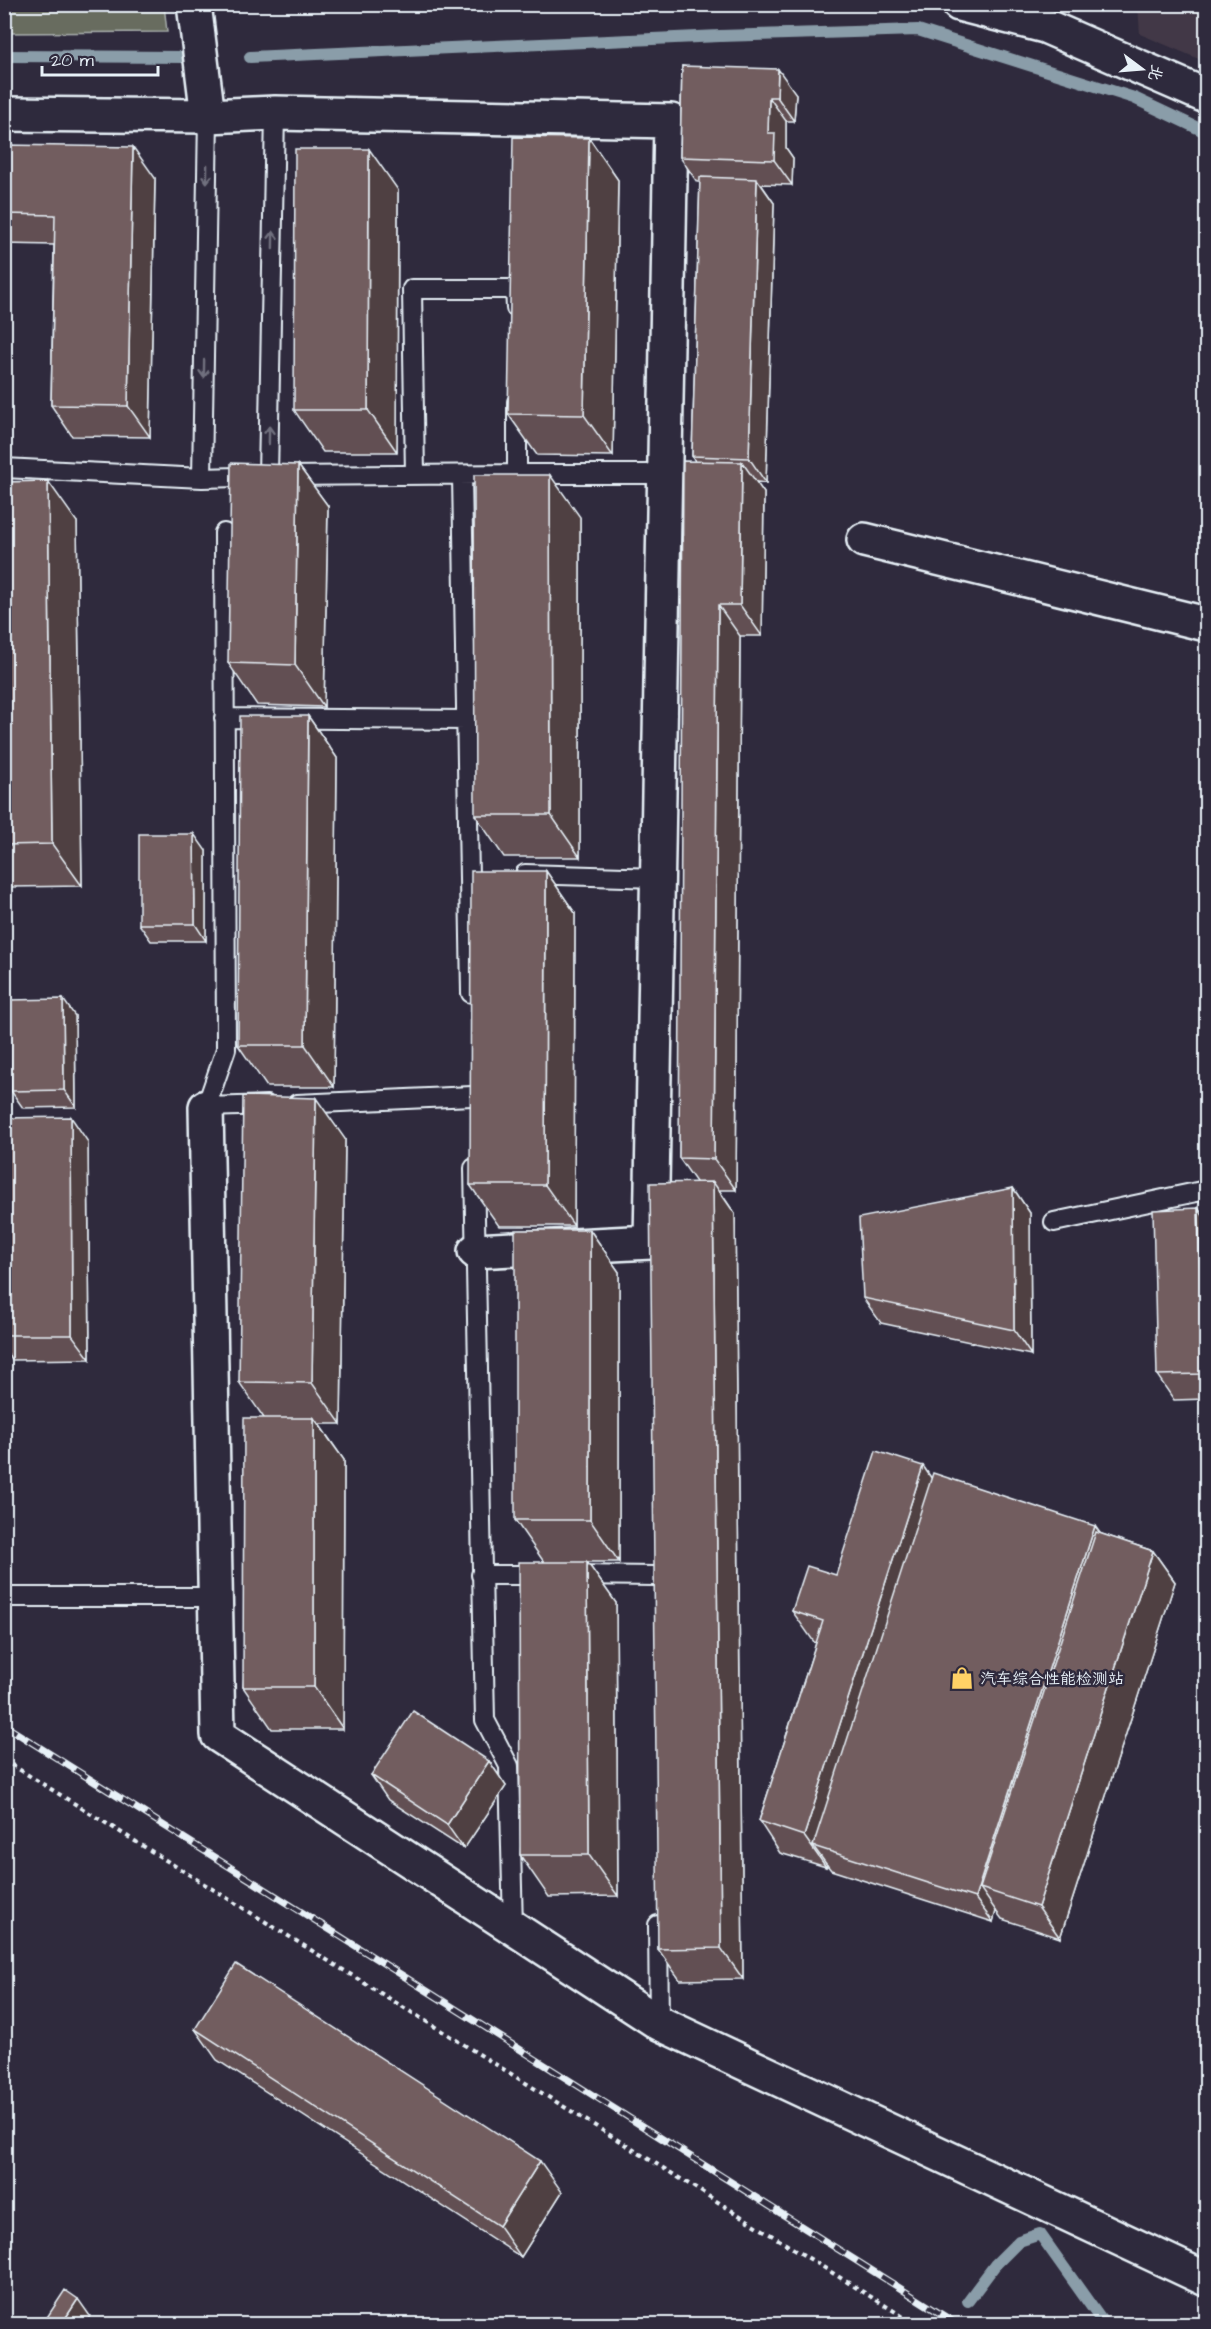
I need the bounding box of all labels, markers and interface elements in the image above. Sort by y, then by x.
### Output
scale bar [42,39,158,77]
north arrow [1112,39,1172,99]
text: 20 m [51,48,94,73]
text: 北 [1143,62,1168,84]
one-way arrow [201,164,213,184]
one-way arrow [267,230,278,250]
one-way arrow [198,359,209,379]
one-way arrow [263,425,274,445]
shop icon: 汽车综合性能检测站 [949,1665,975,1691]
place label: 汽车综合性能检测站 [980,1668,1124,1690]

